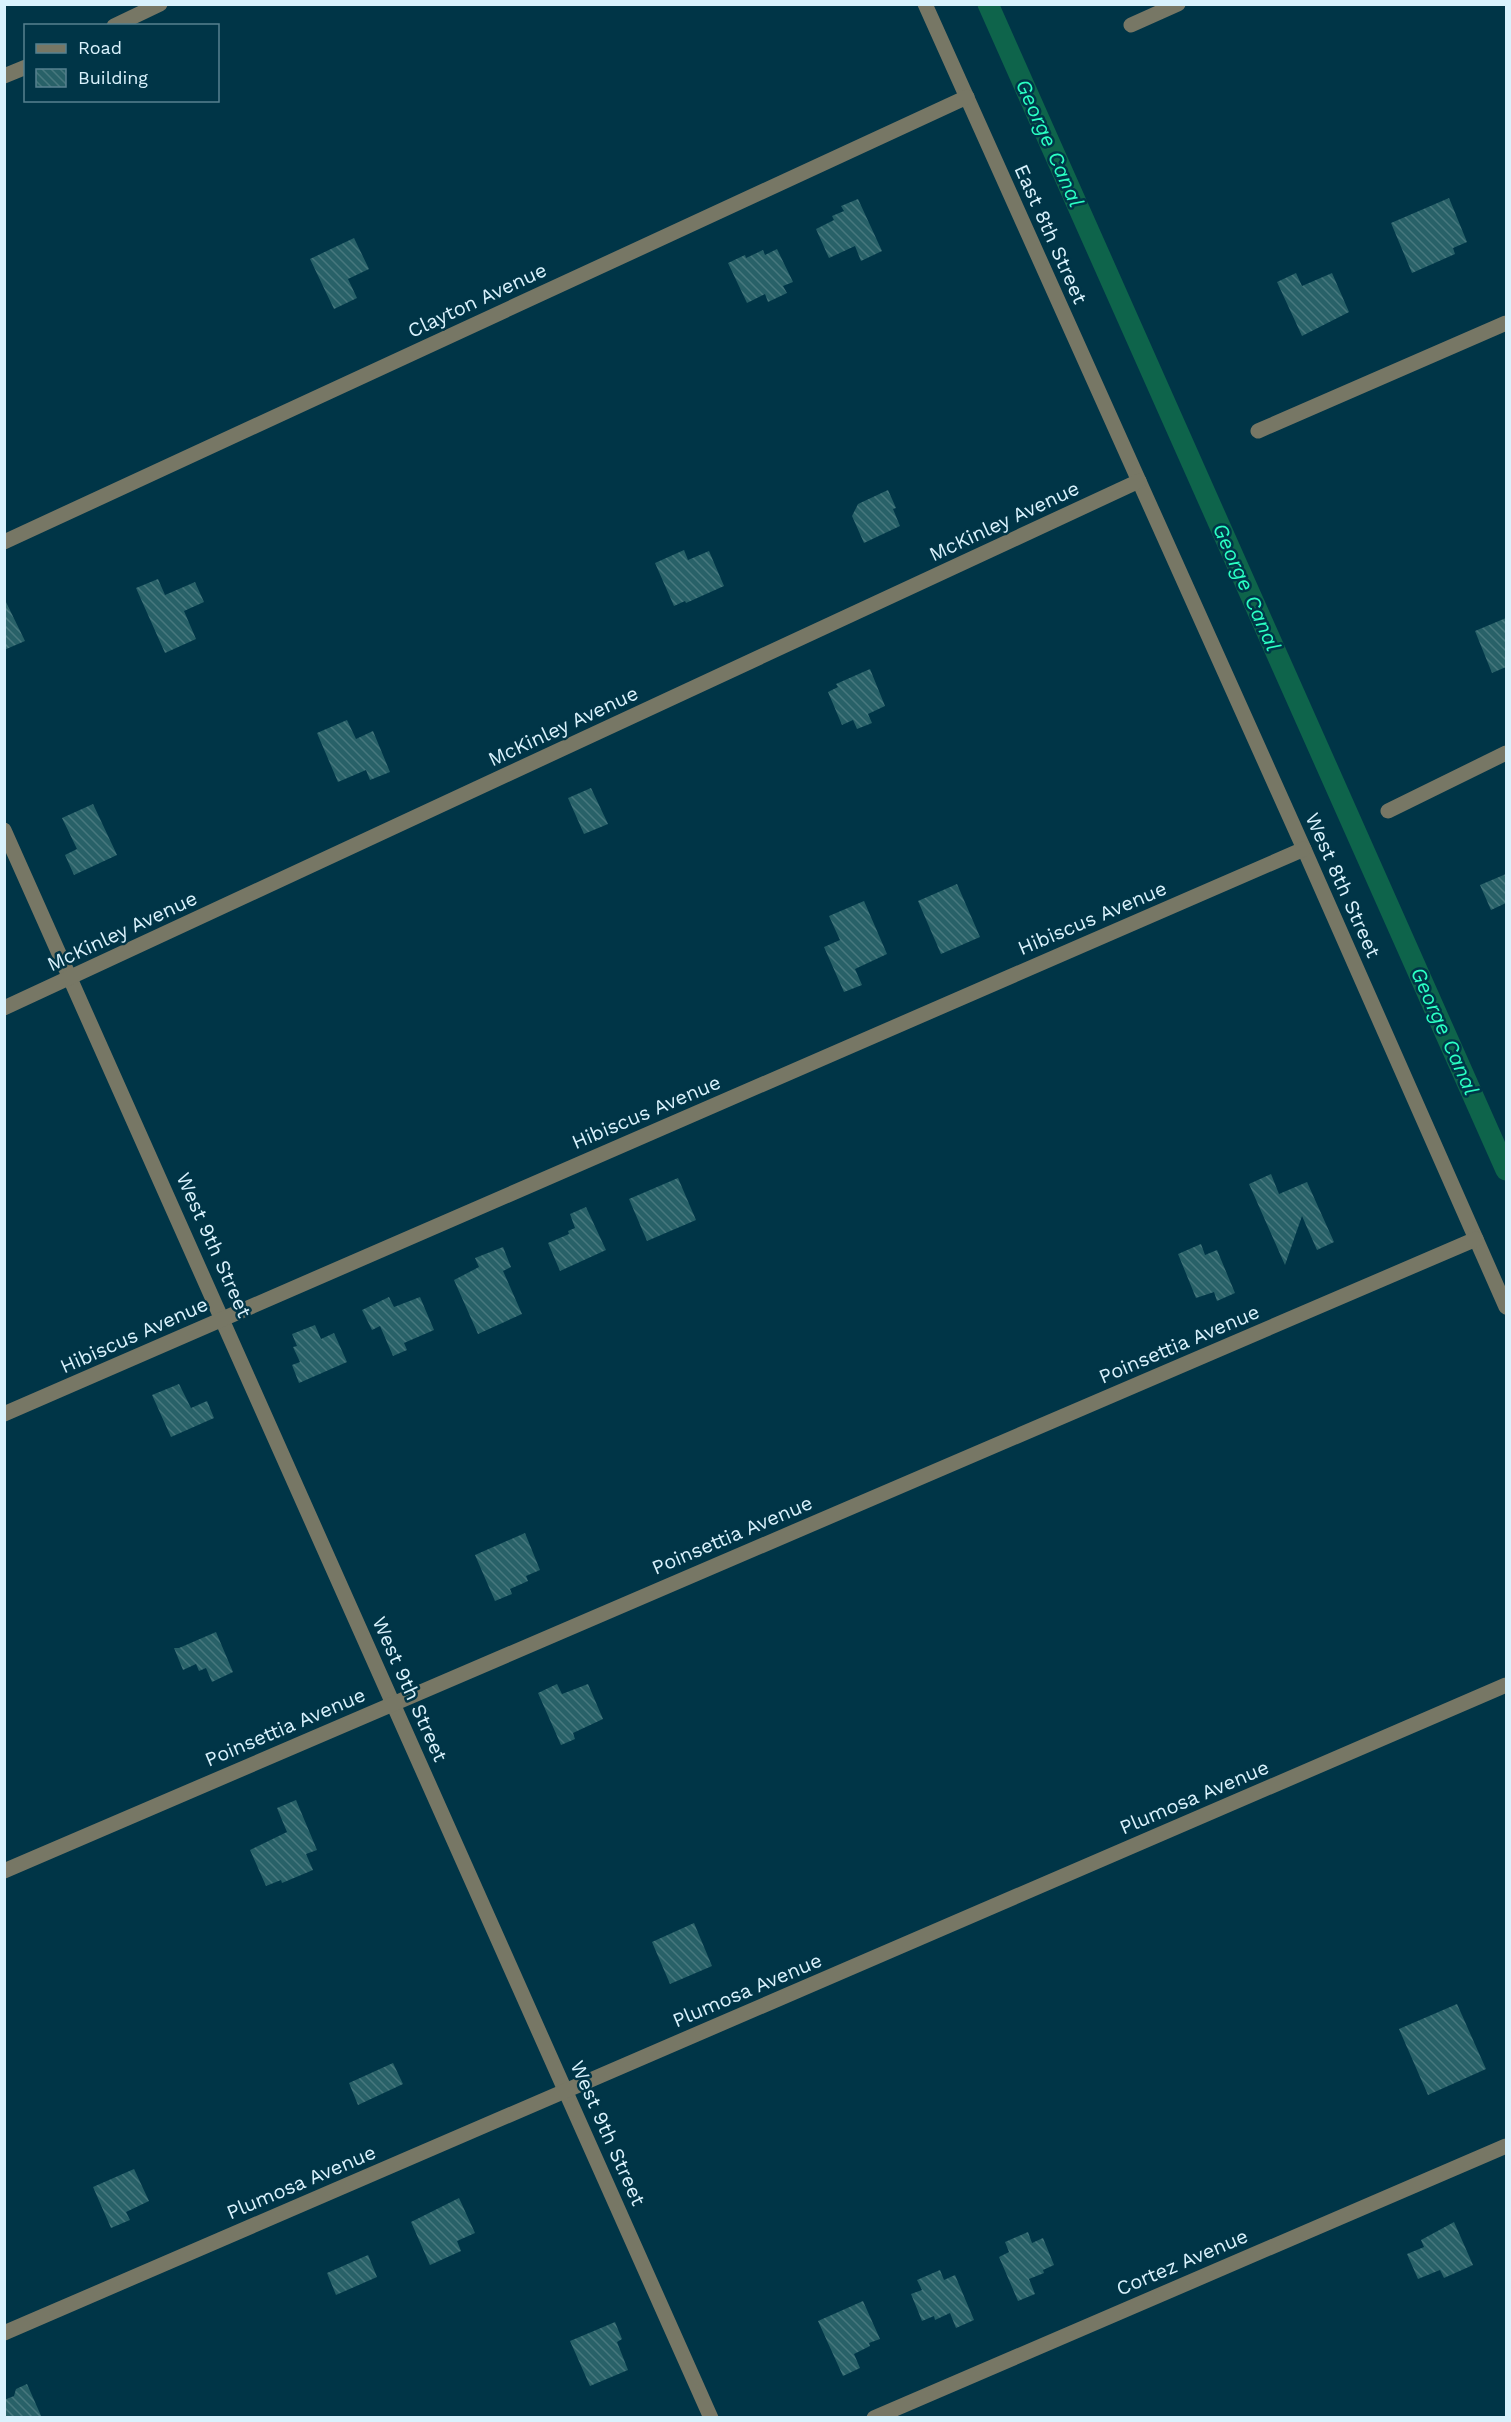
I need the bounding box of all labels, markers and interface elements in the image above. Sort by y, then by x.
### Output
legend [24,24,219,102]
text: Road [78,37,122,58]
text: Building [78,67,148,88]
water label: George Canal [1011,75,1089,211]
street label: East 8th Street [1010,161,1093,308]
street label: Clayton Avenue [404,257,550,343]
street label: McKinley Avenue [925,476,1083,566]
water label: George Canal [1208,519,1286,655]
street label: McKinley Avenue [484,681,642,771]
street label: West 8th Street [1300,809,1386,962]
street label: Hibiscus Avenue [1014,876,1170,960]
street label: McKinley Avenue [43,886,201,976]
water label: George Canal [1406,963,1484,1099]
street label: Hibiscus Avenue [568,1070,724,1154]
street label: West 9th Street [171,1169,257,1322]
street label: Hibiscus Avenue [56,1292,212,1378]
street label: Poinsettia Avenue [1095,1299,1263,1389]
street label: Poinsettia Avenue [648,1490,816,1580]
street label: West 9th Street [367,1613,453,1766]
street label: Poinsettia Avenue [201,1682,369,1772]
street label: Plumosa Avenue [1116,1755,1272,1839]
street label: Plumosa Avenue [669,1948,825,2032]
street label: West 9th Street [565,2057,651,2210]
street label: Plumosa Avenue [223,2140,379,2224]
street label: Cortez Avenue [1113,2223,1251,2301]

